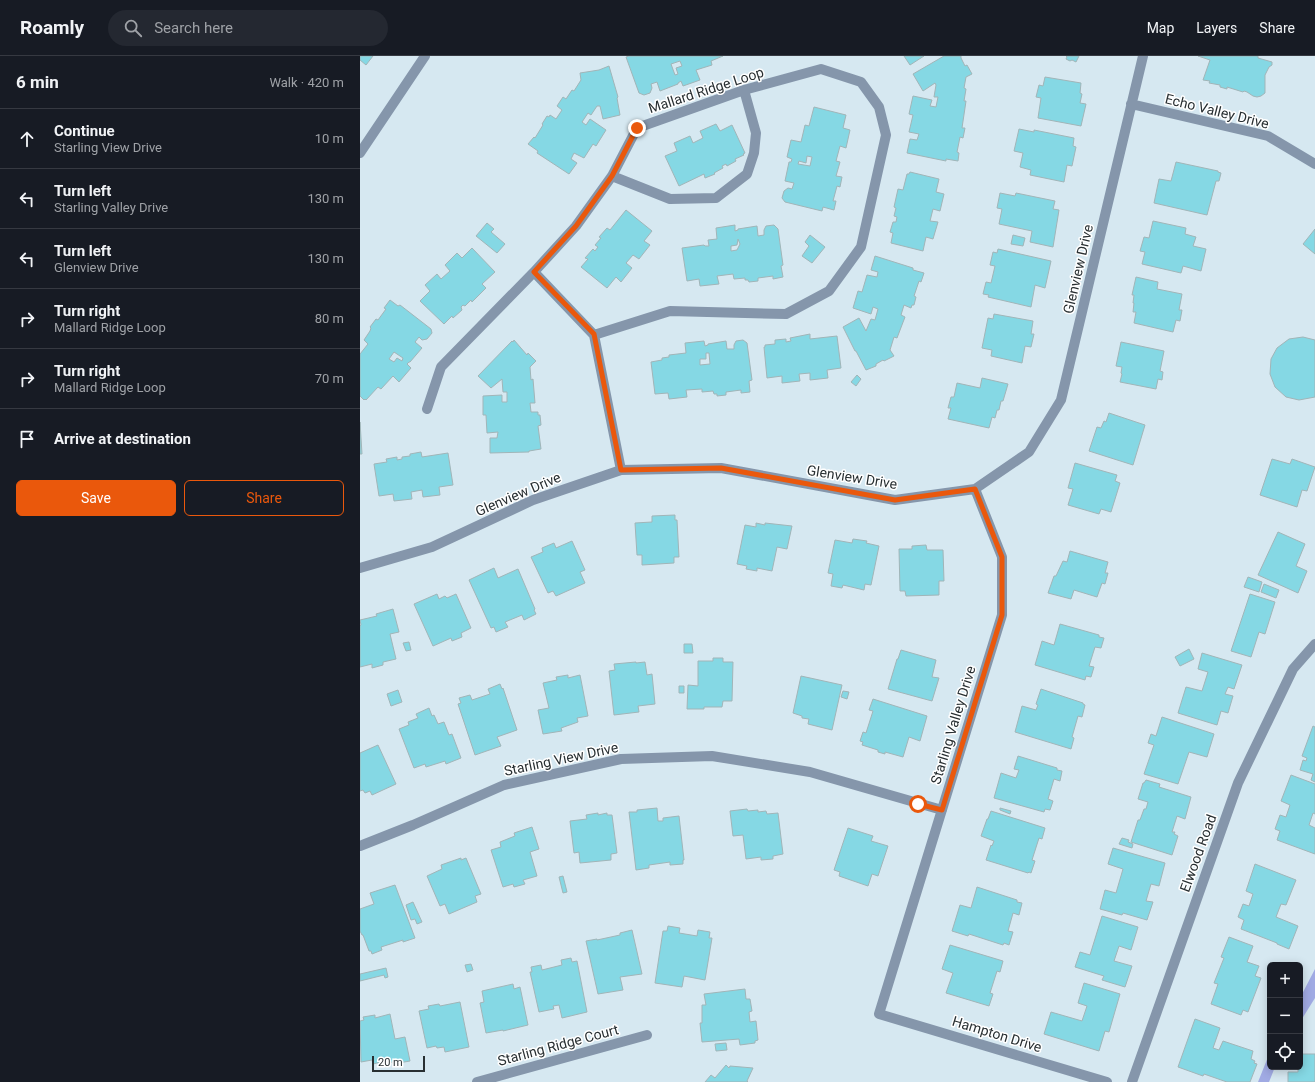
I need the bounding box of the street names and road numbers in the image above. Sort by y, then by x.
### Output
street label: Mallard Ridge Loop [646,64,766,116]
street label: Echo Valley Drive [1164,90,1270,132]
street label: Glenview Drive [1060,223,1096,315]
street label: Glenview Drive [806,462,898,492]
street label: Glenview Drive [473,469,563,519]
street label: Starling Valley Drive [927,664,979,786]
street label: Starling View Drive [502,739,620,779]
street label: Elwood Road [1177,812,1219,894]
street label: Hampton Drive [950,1013,1044,1055]
street label: Starling Ridge Court [496,1021,621,1069]

